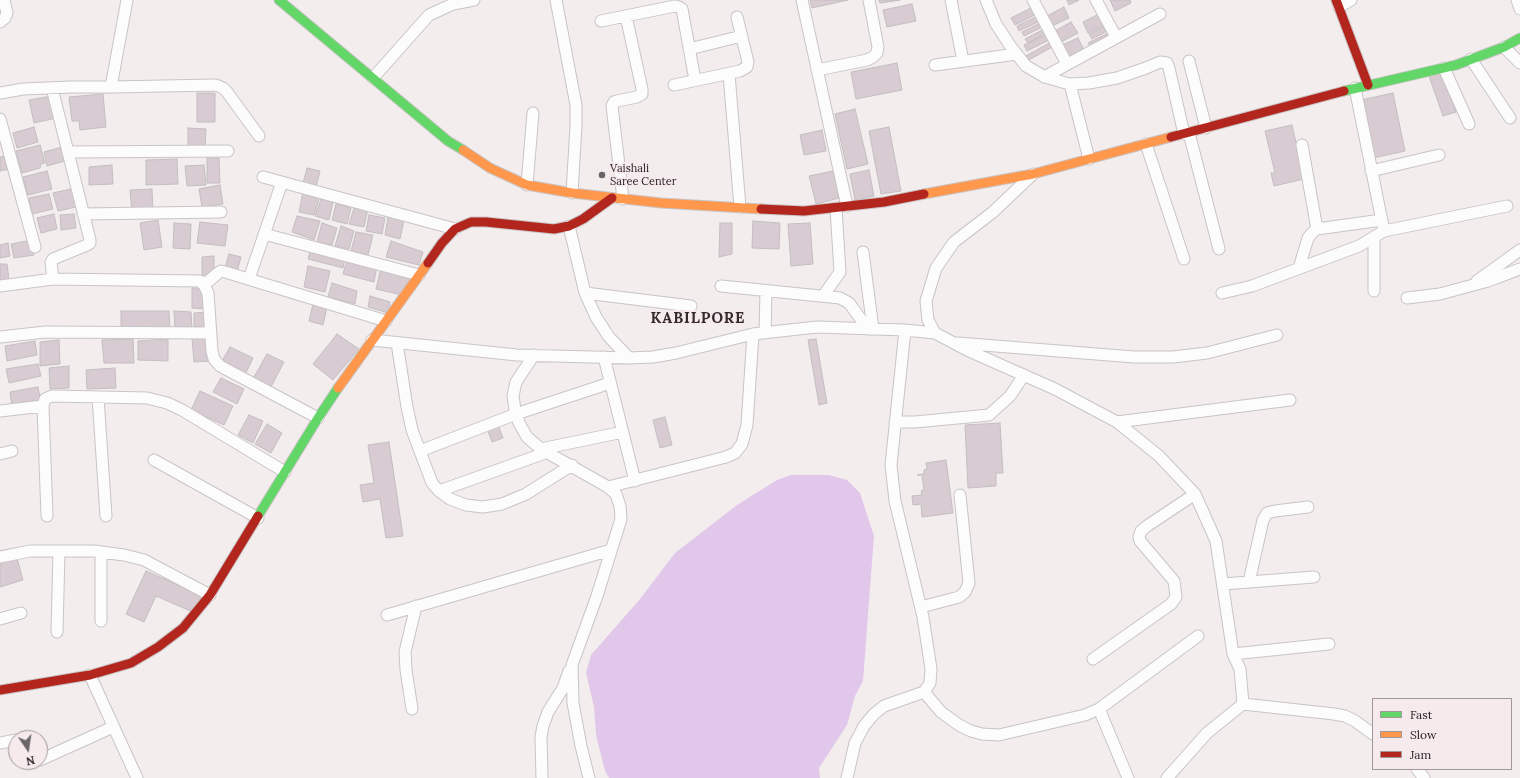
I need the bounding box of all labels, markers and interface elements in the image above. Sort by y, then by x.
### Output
place label: Vaishali Saree Center [610,162,677,188]
marker: Vaishali Saree Center [597,170,607,180]
district label: KABILPORE [651,310,745,328]
legend [1372,698,1512,770]
text: Fast [1410,707,1433,722]
text: Slow [1410,727,1437,742]
north arrow [8,730,48,770]
text: Jam [1410,747,1431,762]
text: N [25,753,36,768]

